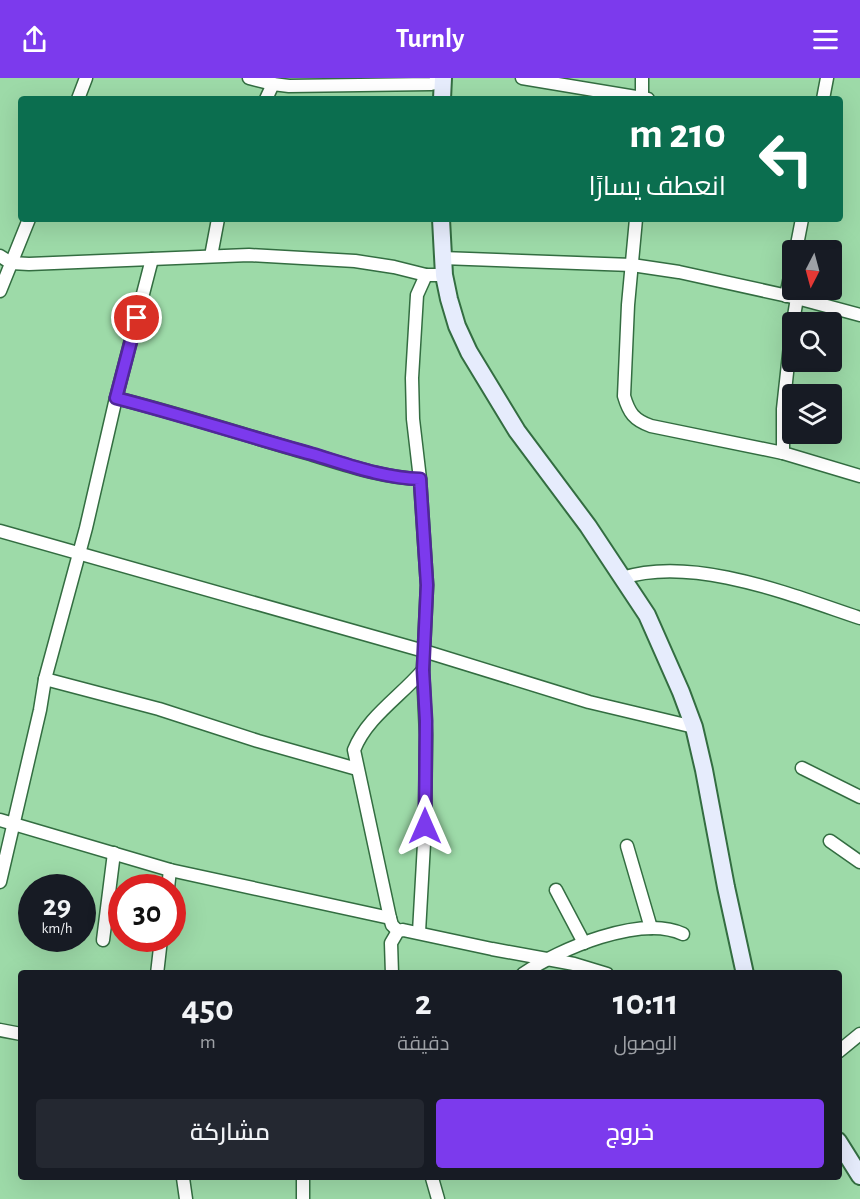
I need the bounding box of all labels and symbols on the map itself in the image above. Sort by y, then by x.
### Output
north arrow [782,240,842,300]
pin [111,292,162,343]
position arrow [393,794,457,858]
speed limit sign: 30 [108,874,186,952]

